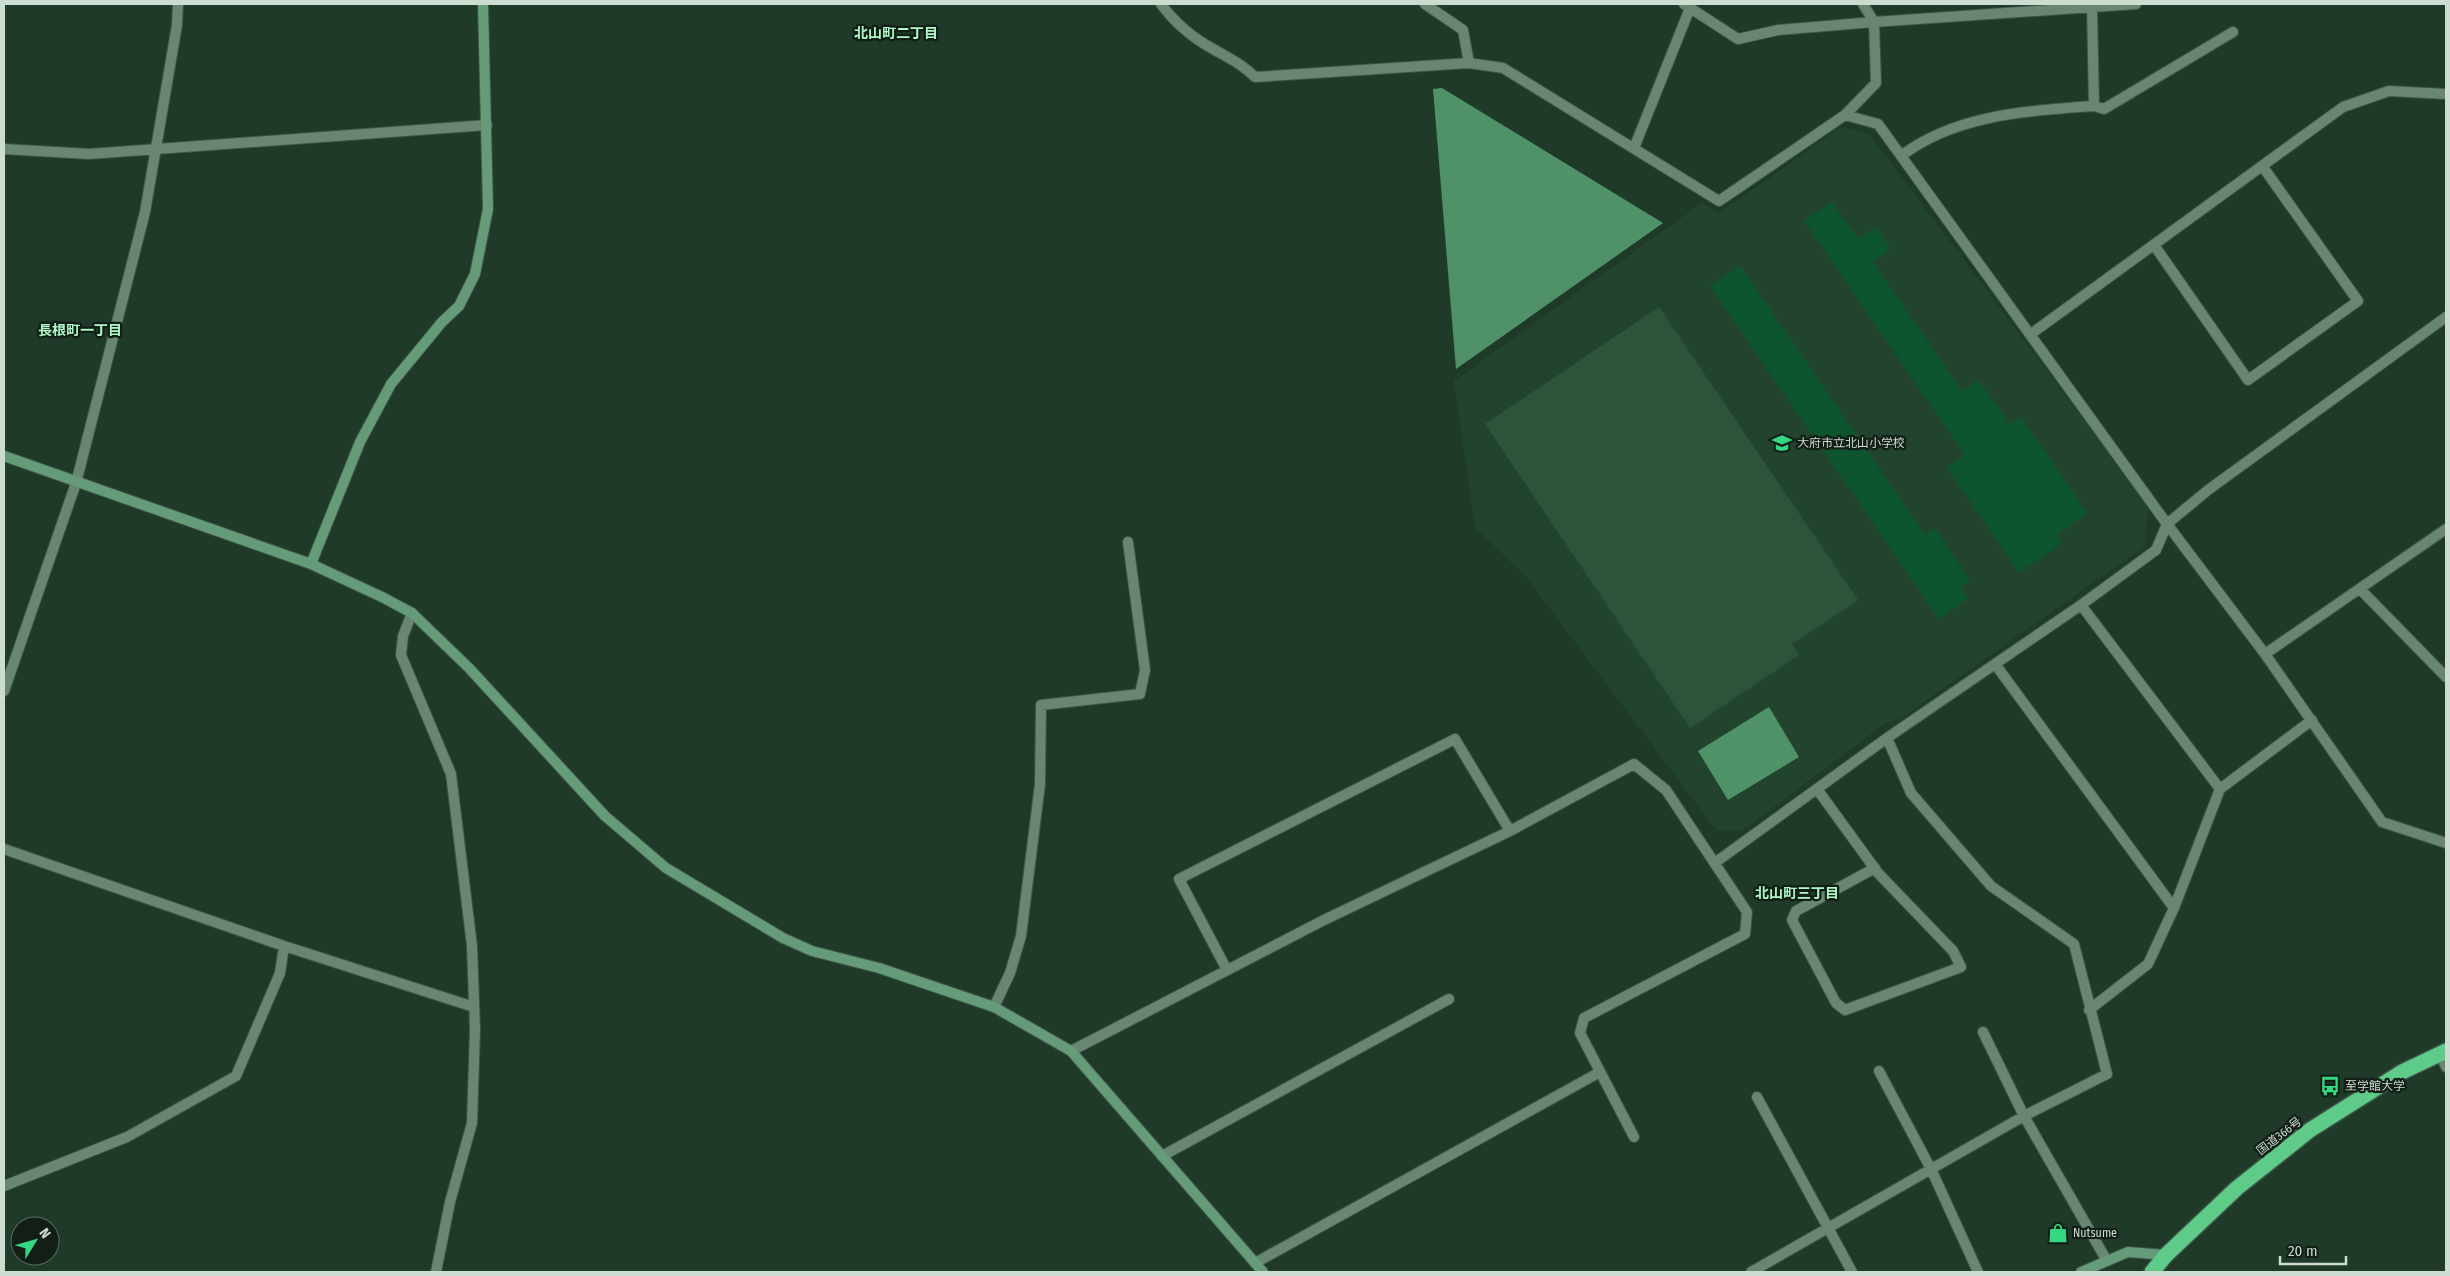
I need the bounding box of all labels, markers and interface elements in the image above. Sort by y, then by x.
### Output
district label: 北山町二丁目 [854,25,938,42]
district label: 長根町一丁目 [38,322,122,339]
school or university icon: 大府市立北山小学校 [1771,432,1793,454]
place label: 大府市立北山小学校 [1797,436,1905,450]
district label: 北山町三丁目 [1755,885,1839,902]
bus stop icon: 至学館大学 [2319,1075,2341,1097]
place label: 至学館大学 [2345,1079,2405,1093]
street label: 国道366号 [2254,1114,2304,1158]
north arrow [10,1216,60,1266]
shop icon: Nutsume [2047,1222,2069,1244]
text: N [36,1225,54,1242]
place label: Nutsume [2073,1226,2117,1240]
scale bar [2280,1234,2346,1266]
text: 20 m [2288,1242,2318,1260]

